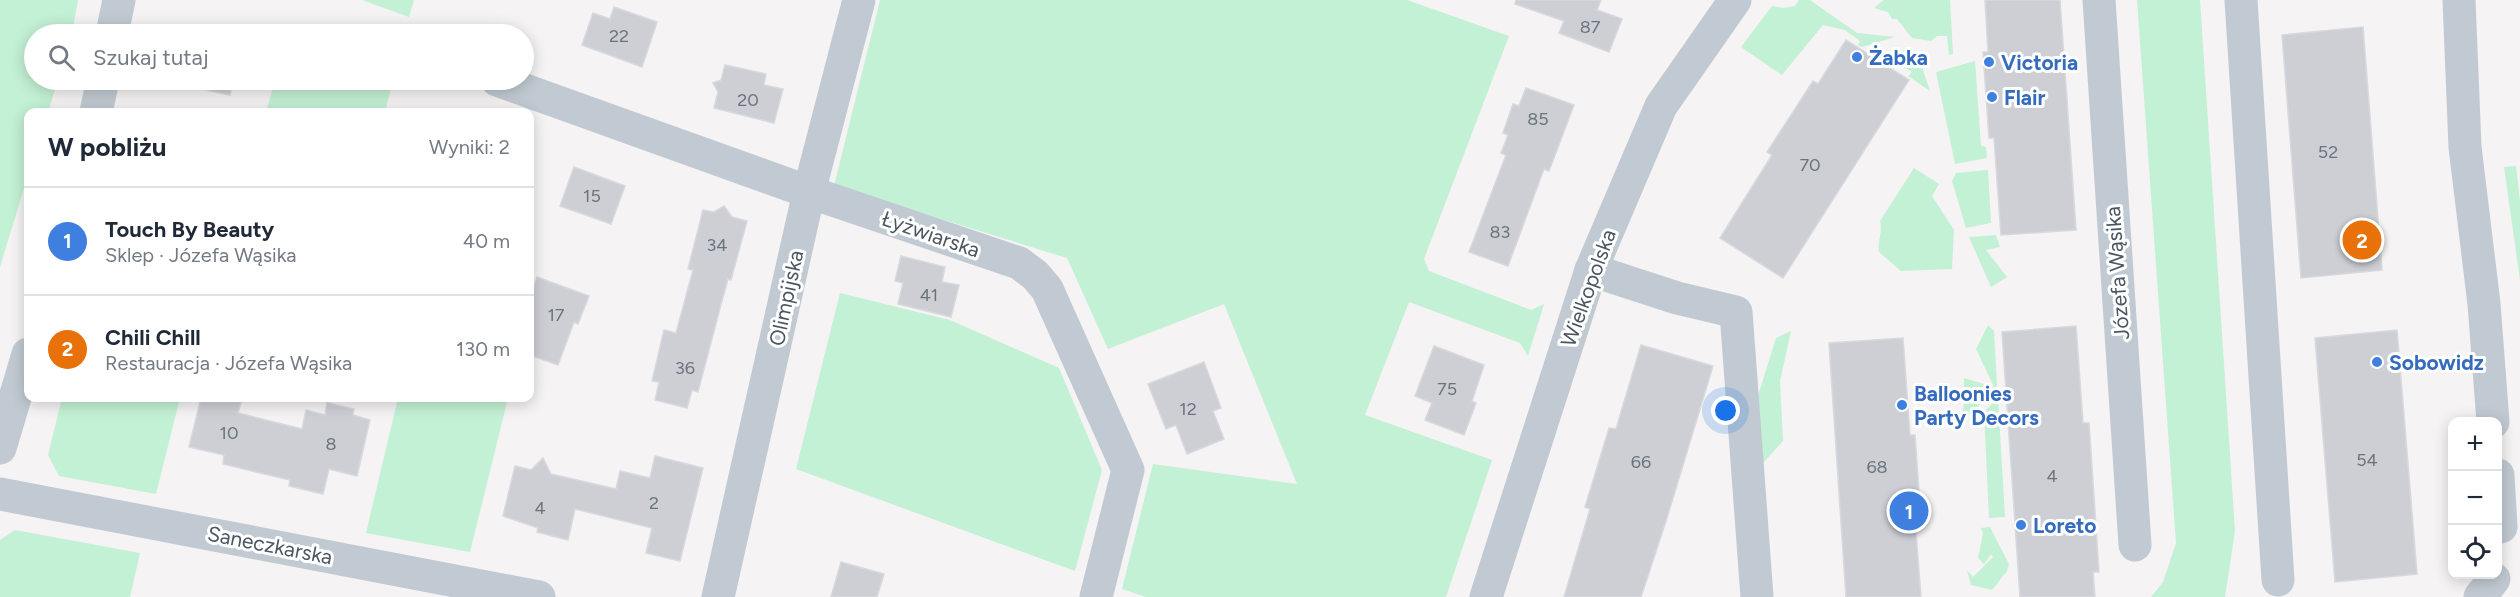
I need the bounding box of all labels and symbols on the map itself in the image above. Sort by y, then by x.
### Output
house number: 87 [1580,16,1601,38]
house number: 22 [609,25,629,47]
place label: Żabka [1869,45,1928,70]
marker: Żabka [1850,50,1864,64]
place label: Victoria [2001,50,2078,75]
marker: Victoria [1982,55,1996,69]
place label: Flair [2004,85,2045,110]
house number: 20 [737,89,759,111]
marker: Flair [1985,90,1999,104]
house number: 85 [1527,108,1549,130]
house number: 52 [2318,141,2338,163]
house number: 70 [1799,154,1821,176]
house number: 15 [583,185,601,207]
street label: Józefa Wąsika [2100,205,2134,341]
street label: Łyżwiarska [879,206,983,262]
pin: 2 [2342,218,2382,262]
house number: 83 [1490,221,1510,243]
street label: Wielkopolska [1555,226,1621,350]
house number: 34 [707,234,727,256]
street label: Olimpijska [764,248,808,348]
house number: 41 [920,284,938,306]
house number: 17 [547,304,565,326]
place label: Sobowidz [2389,350,2484,375]
marker: Sobowidz [2370,355,2384,369]
house number: 36 [675,357,695,379]
house number: 75 [1437,378,1457,400]
place label: Balloonies Party Decors [1914,381,2039,430]
your location [1711,396,1740,425]
house number: 12 [1179,398,1197,420]
marker: Balloonies Party Decors [1895,398,1909,412]
house number: 10 [220,422,238,444]
house number: 8 [325,433,337,455]
house number: 54 [2356,449,2378,471]
house number: 66 [1631,451,1651,473]
house number: 68 [1866,456,1888,478]
house number: 4 [2046,465,2058,487]
pin: 1 [1890,488,1928,534]
house number: 2 [649,492,659,514]
house number: 4 [534,497,546,519]
place label: Loreto [2033,513,2097,538]
marker: Loreto [2014,518,2028,532]
street label: Saneczkarska [205,521,335,569]

